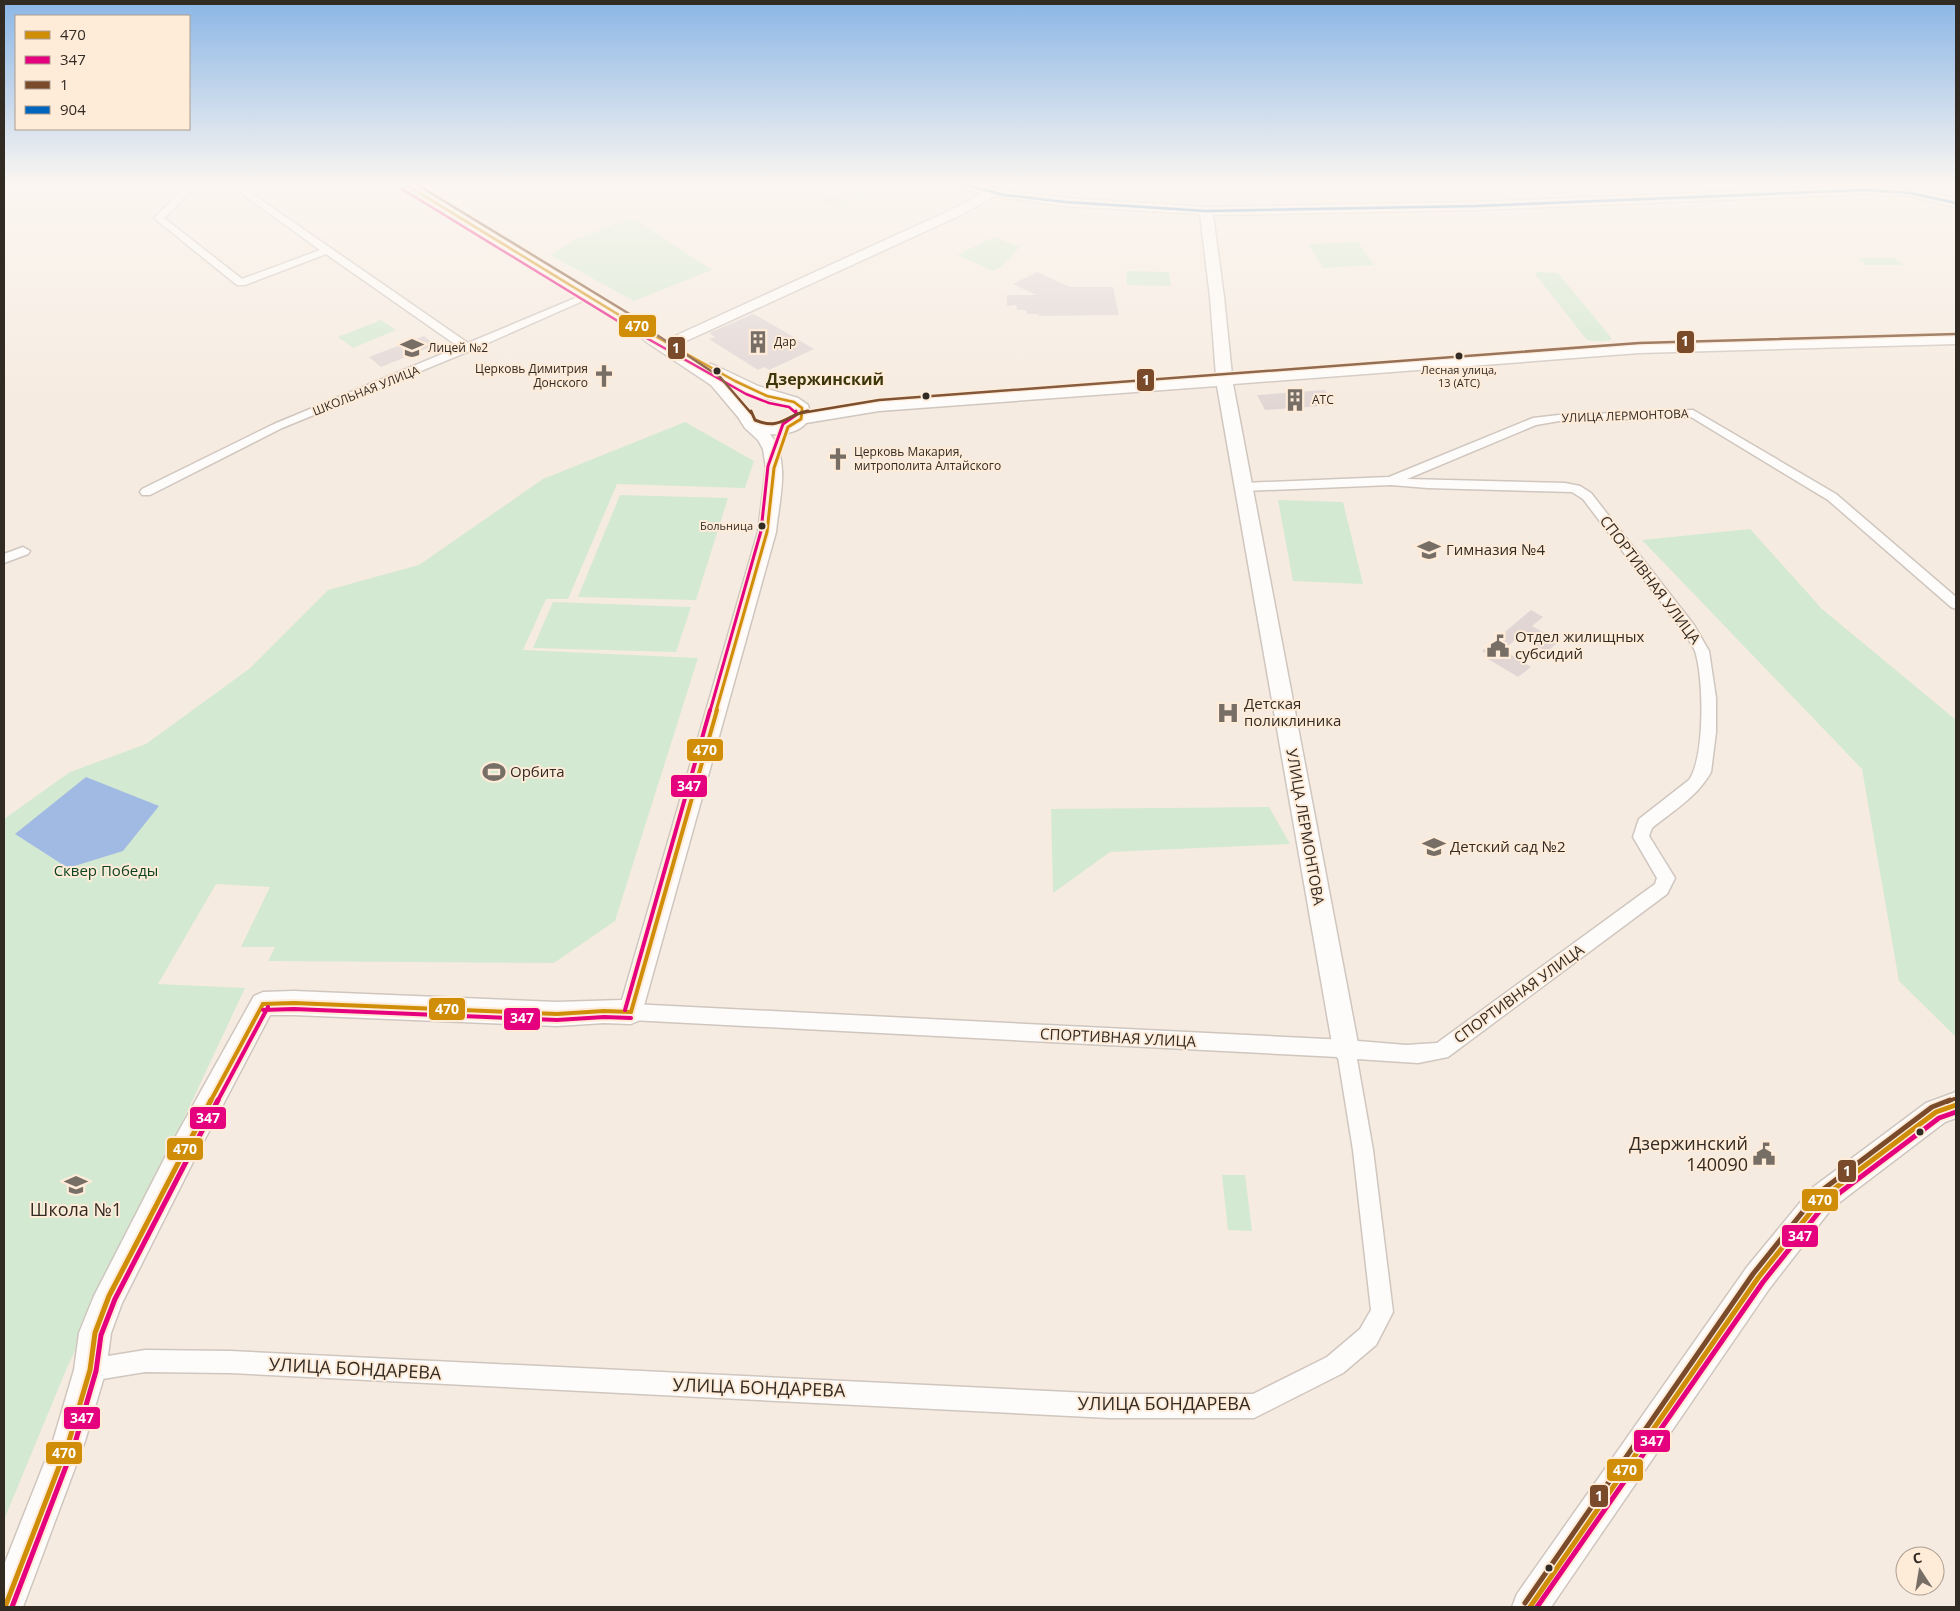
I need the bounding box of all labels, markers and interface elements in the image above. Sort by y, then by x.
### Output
legend [15,15,190,130]
text: 470 [60,24,86,44]
text: 347 [60,49,86,69]
text: 1 [60,74,69,94]
text: 904 [60,99,86,119]
line badge: 470 [618,314,657,338]
text: 470 [625,316,649,335]
building icon: Дар [745,329,771,355]
line badge: 1 [1676,330,1695,354]
text: 1 [1681,331,1689,350]
place label: Дар [774,333,796,350]
school or university icon: Лицей №2 [399,335,425,361]
line badge: 1 [667,336,686,360]
text: 1 [672,338,680,357]
place label: Лицей №2 [428,339,488,356]
marker: Лесная улица, 13 (АТС) [1454,351,1464,361]
place label: Церковь Димитрия Донского [475,360,588,391]
street label: ШКОЛЬНАЯ УЛИЦА [310,361,422,420]
place label: Лесная улица, 13 (АТС) [1421,362,1497,390]
church icon: Церковь Димитрия Донского [591,363,617,389]
unlabelled marker [712,366,722,376]
district label: Дзержинский [766,368,884,390]
line badge: 1 [1136,368,1155,392]
text: 1 [1142,370,1150,389]
building icon: АТС [1282,387,1308,413]
unlabelled marker [921,391,931,401]
place label: АТС [1312,391,1334,408]
street label: УЛИЦА ЛЕРМОНТОВА [1561,405,1689,426]
place label: Церковь Макария, митрополита Алтайского [854,443,1001,474]
church icon: Церковь Макария, митрополита Алтайского [825,446,851,472]
street label: СПОРТИВНАЯ УЛИЦА [1596,511,1706,648]
place label: Больница [700,518,753,533]
marker: Больница [757,521,767,531]
school or university icon: Гимназия №4 [1416,537,1442,563]
place label: Гимназия №4 [1446,539,1545,559]
place label: Отдел жилищных субсидий [1515,626,1644,663]
public building icon: Отдел жилищных субсидий [1485,633,1511,659]
place label: Детская поликлиника [1244,693,1341,730]
hospital icon: Детская поликлиника [1215,700,1241,726]
line badge: 470 [686,738,724,762]
text: 470 [693,740,717,759]
street label: УЛИЦА ЛЕРМОНТОВА [1282,747,1330,907]
sports icon: Орбита [481,759,507,785]
place label: Орбита [510,761,565,781]
line badge: 347 [670,774,708,798]
text: 347 [677,776,701,795]
school or university icon: Детский сад №2 [1421,834,1447,860]
place label: Детский сад №2 [1450,836,1566,856]
park label: Сквер Победы [54,860,158,880]
street label: СПОРТИВНАЯ УЛИЦА [1449,939,1588,1047]
line badge: 470 [428,997,466,1021]
text: 470 [435,999,459,1018]
line badge: 347 [503,1007,541,1031]
text: 347 [510,1008,534,1027]
street label: СПОРТИВНАЯ УЛИЦА [1040,1023,1197,1051]
line badge: 347 [189,1106,227,1130]
text: 347 [196,1108,220,1127]
unlabelled marker [1915,1127,1925,1137]
place label: Дзержинский 140090 [1629,1131,1748,1176]
line badge: 470 [166,1137,204,1161]
text: 470 [173,1139,197,1158]
public building icon: Дзержинский 140090 [1751,1141,1777,1167]
line badge: 1 [1837,1159,1857,1183]
text: 1 [1843,1161,1851,1180]
school or university icon: Школа №1 [63,1172,89,1198]
line badge: 470 [1801,1188,1839,1212]
text: 470 [1808,1190,1832,1209]
place label: Школа №1 [30,1197,122,1221]
line badge: 347 [1781,1224,1819,1248]
text: 347 [1788,1226,1812,1245]
street label: УЛИЦА БОНДАРЕВА [268,1352,442,1385]
street label: УЛИЦА БОНДАРЕВА [672,1372,846,1402]
street label: УЛИЦА БОНДАРЕВА [1078,1391,1251,1415]
line badge: 347 [63,1406,101,1430]
text: 347 [70,1408,94,1427]
line badge: 347 [1633,1429,1671,1453]
text: 347 [1640,1431,1664,1450]
line badge: 470 [45,1441,83,1465]
text: 470 [52,1443,76,1462]
line badge: 470 [1606,1458,1644,1482]
text: 470 [1613,1460,1637,1479]
line badge: 1 [1589,1484,1609,1508]
text: 1 [1595,1486,1603,1505]
north arrow [1895,1546,1945,1596]
text: С [1911,1548,1924,1568]
unlabelled marker [1544,1563,1554,1573]

